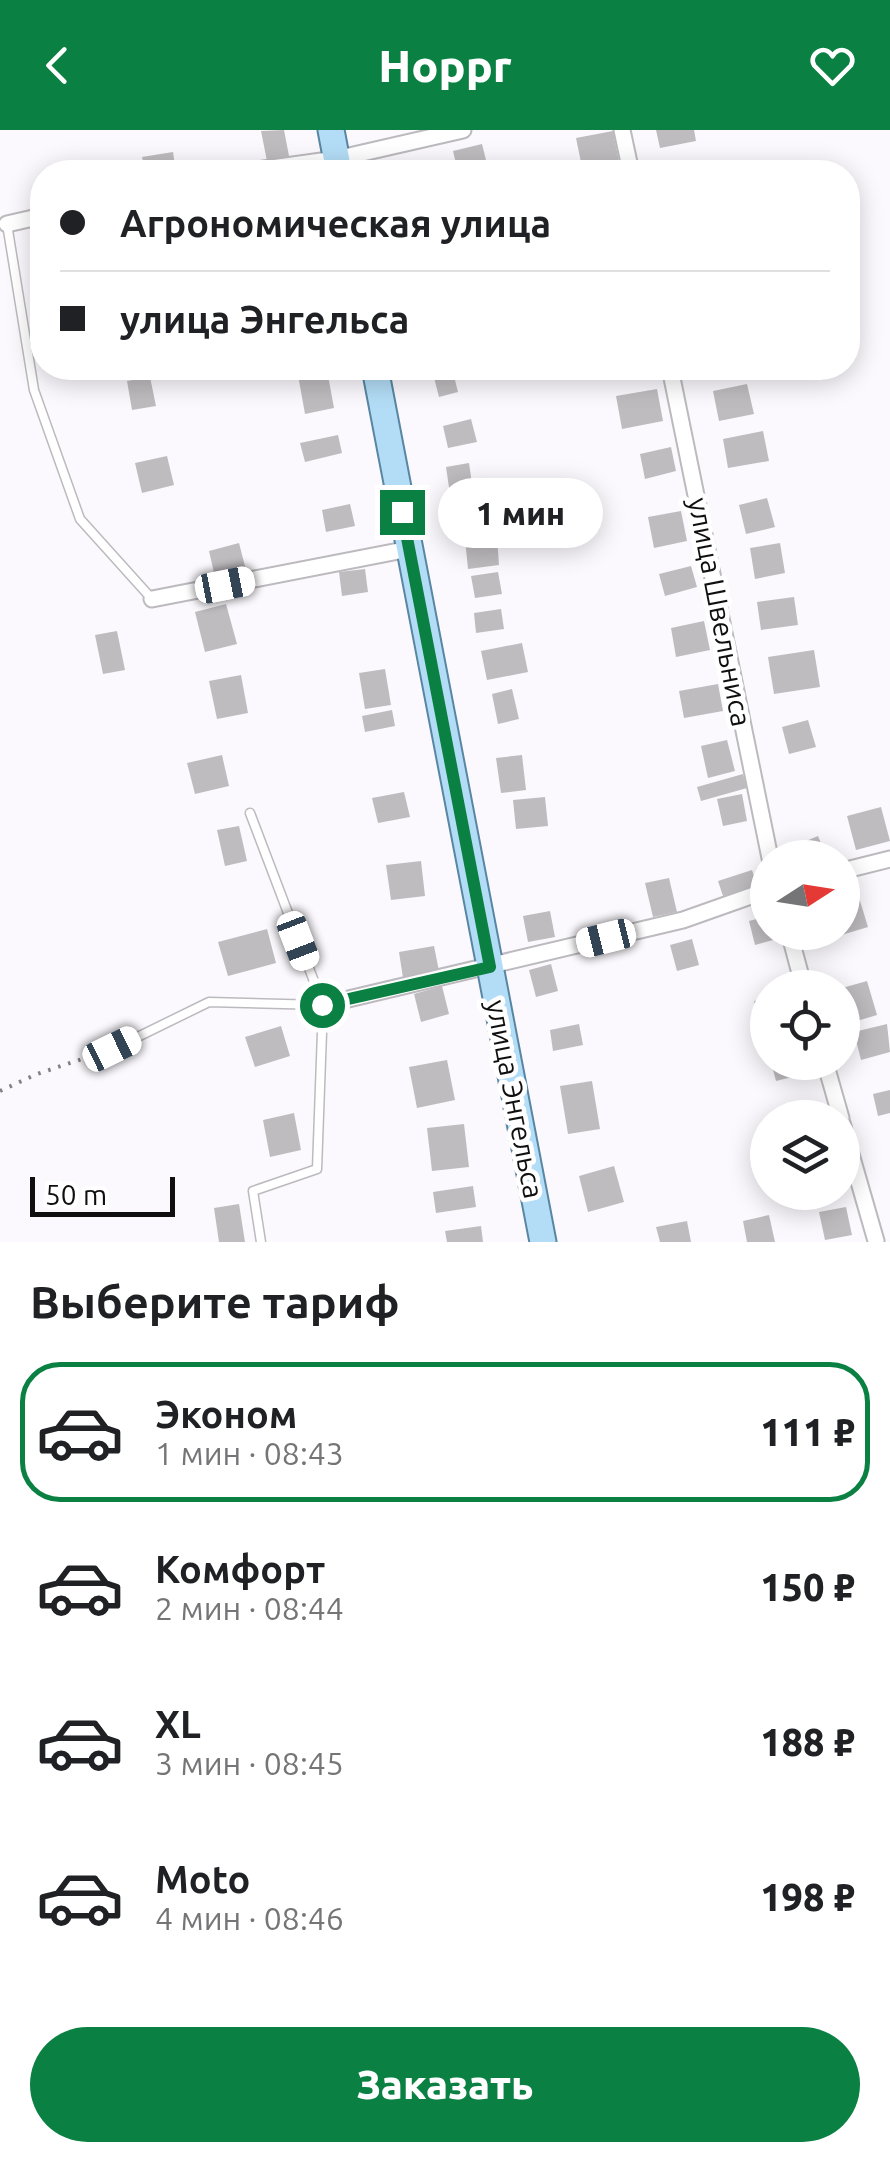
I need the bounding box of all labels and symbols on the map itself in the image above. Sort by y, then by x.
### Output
callout: 1 мин [437,477,602,547]
route end [380,490,425,535]
street label: улица Швельниса [683,495,758,729]
car [193,565,257,605]
north arrow [750,840,860,950]
car [273,908,323,974]
car [573,916,639,960]
route start [300,983,345,1028]
street label: улица Энгельса [481,997,550,1201]
car [78,1022,146,1076]
scale bar [30,1172,175,1216]

